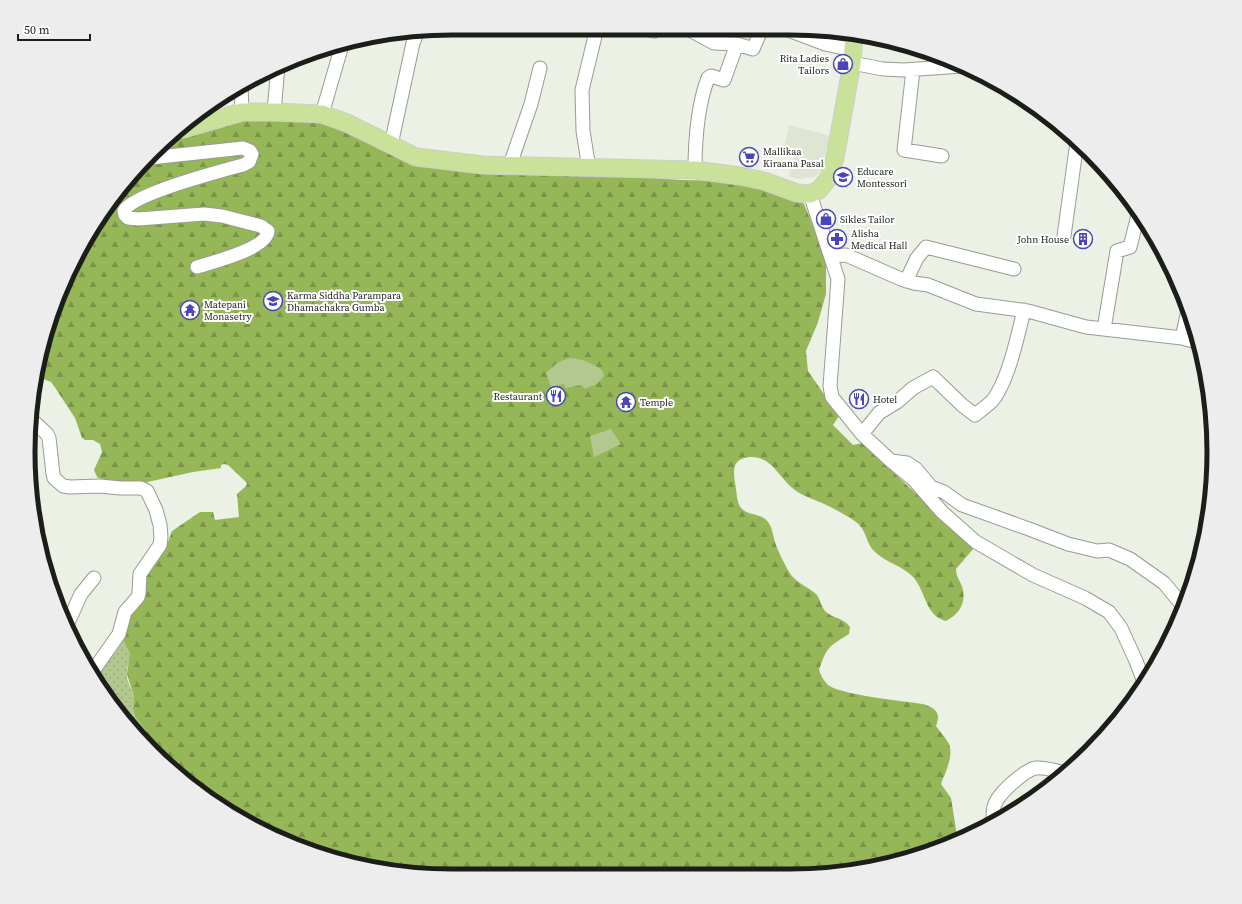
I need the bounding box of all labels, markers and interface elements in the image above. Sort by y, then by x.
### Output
scale bar [18,16,90,42]
text: 50 m [24,22,50,38]
place label: Rita Ladies Tailors [780,52,829,77]
shop icon: Rita Ladies Tailors [832,53,854,75]
place label: Mallikaa Kiraana Pasal [763,145,824,170]
supermarket icon: Mallikaa Kiraana Pasal [738,146,760,168]
place label: Educare Montessori [857,165,907,190]
school or university icon: Educare Montessori [832,166,854,188]
shop icon: Sikles Tailor [815,208,837,230]
place label: Sikles Tailor [840,213,895,226]
place label: Alisha Medical Hall [851,227,908,252]
pharmacy icon: Alisha Medical Hall [826,228,848,250]
building icon: John House [1072,228,1094,250]
place label: John House [1016,233,1069,246]
place label: Karma Siddha Parampara Dhamachakra Gumba [287,289,402,314]
school or university icon: Karma Siddha Parampara Dhamachakra Gumba [262,290,284,312]
place label: Matepani Monasetry [204,298,252,323]
temple icon: Matepani Monasetry [179,299,201,321]
restaurant icon: Restaurant [545,385,567,407]
restaurant icon: Hotel [848,388,870,410]
place label: Restaurant [494,390,543,403]
temple icon: Temple [615,391,637,413]
place label: Hotel [873,393,897,406]
place label: Temple [640,396,673,409]

